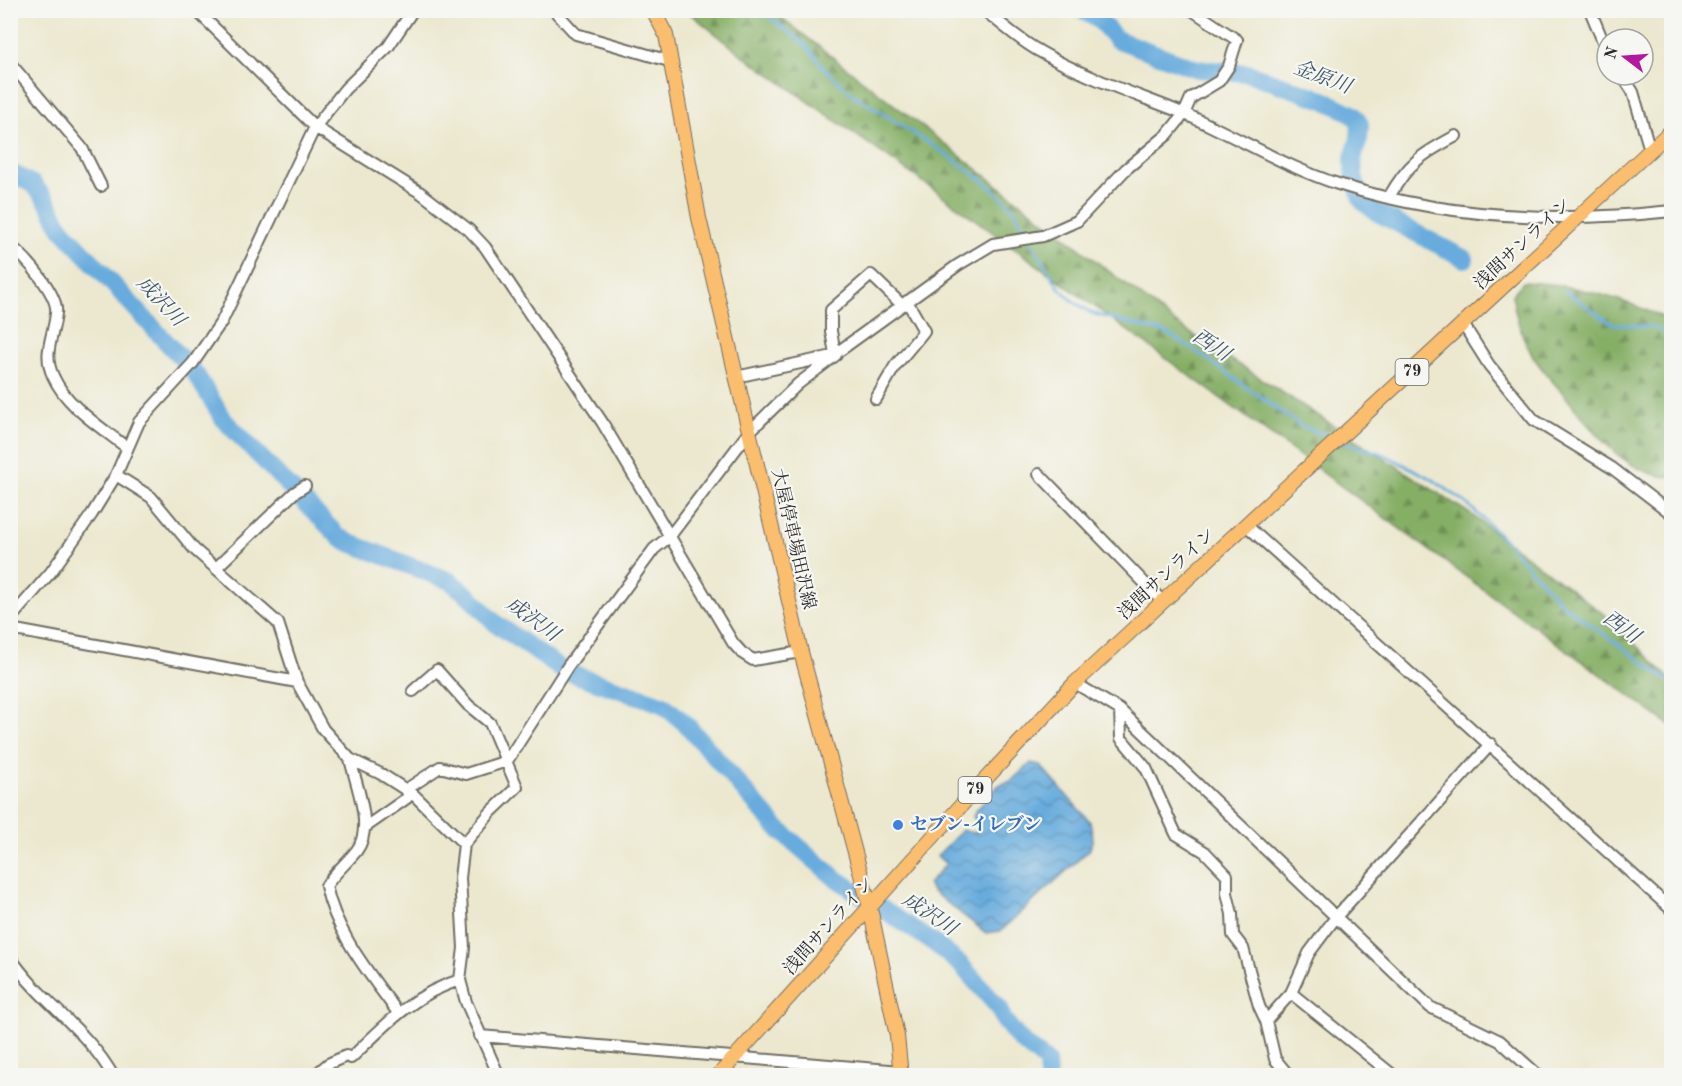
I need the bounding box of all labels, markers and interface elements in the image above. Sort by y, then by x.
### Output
north arrow [1595,27,1655,87]
text: N [1603,44,1622,61]
water label: 金原川 [1290,56,1356,99]
street label: 浅間サンライン [1470,193,1575,293]
water label: 成沢川 [132,272,191,332]
water label: 西川 [1189,325,1236,367]
road number: 79 [1396,359,1428,385]
street label: 大屋停車場田沢線 [768,466,820,611]
street label: 浅間サンライン [1114,523,1219,623]
water label: 成沢川 [502,593,565,647]
water label: 西川 [1599,607,1646,649]
road number: 79 [958,777,992,803]
place label: セブン-イレブン [910,814,1041,834]
marker: セブン-イレブン [891,818,905,832]
street label: 浅間サンライン [779,872,877,978]
water label: 成沢川 [899,888,962,941]

